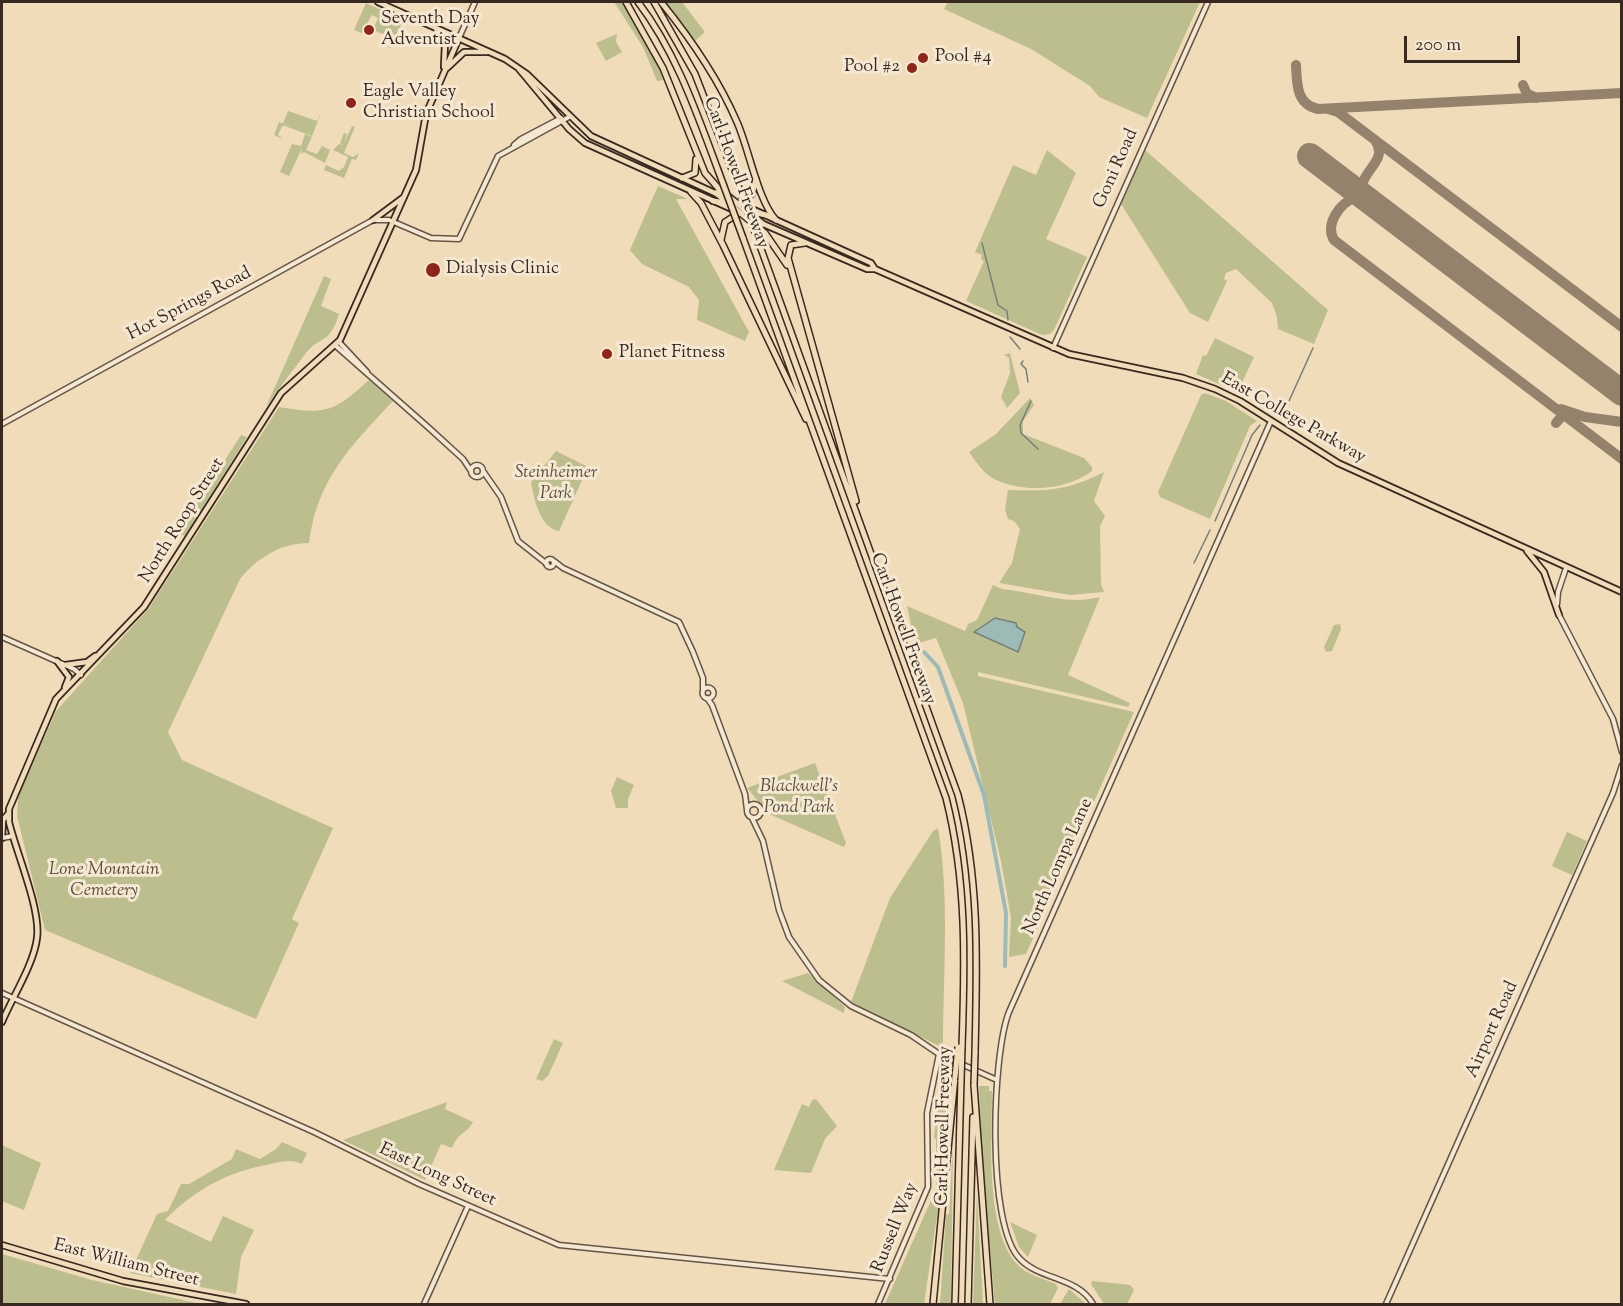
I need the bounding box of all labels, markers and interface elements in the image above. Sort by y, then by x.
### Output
place label: Seventh Day Adventist [381,9,479,52]
marker: Seventh Day Adventist [362,23,376,37]
scale bar [1407,24,1522,62]
text: 200 m [1415,33,1461,59]
place label: Pool #4 [935,47,992,69]
marker: Pool #4 [916,51,930,65]
place label: Pool #2 [844,57,900,79]
marker: Pool #2 [905,61,919,75]
place label: Eagle Valley Christian School [363,82,495,124]
street label: Carl Howell Freeway [698,94,772,252]
marker: Eagle Valley Christian School [344,96,358,110]
street label: Goni Road [1090,126,1144,212]
place label: Dialysis Clinic [446,259,559,281]
marker: Dialysis Clinic [424,261,442,279]
street label: Hot Springs Road [124,263,256,347]
place label: Planet Fitness [619,343,725,365]
marker: Planet Fitness [600,347,614,361]
street label: East College Parkway [1217,369,1369,469]
street label: North Roop Street [136,454,230,588]
park label: Steinheimer Park [515,463,597,506]
street label: Carl Howell Freeway [865,550,939,708]
park label: Blackwell's Pond Park [760,777,838,820]
street label: North Lompa Lane [1019,796,1099,938]
park label: Lone Mountain Cemetery [49,860,159,902]
street label: Airport Road [1462,978,1524,1082]
street label: Carl Howell Freeway [933,1046,957,1206]
street label: East Long Street [375,1139,499,1213]
street label: Russell Way [868,1180,924,1276]
street label: East William Street [51,1236,201,1292]

